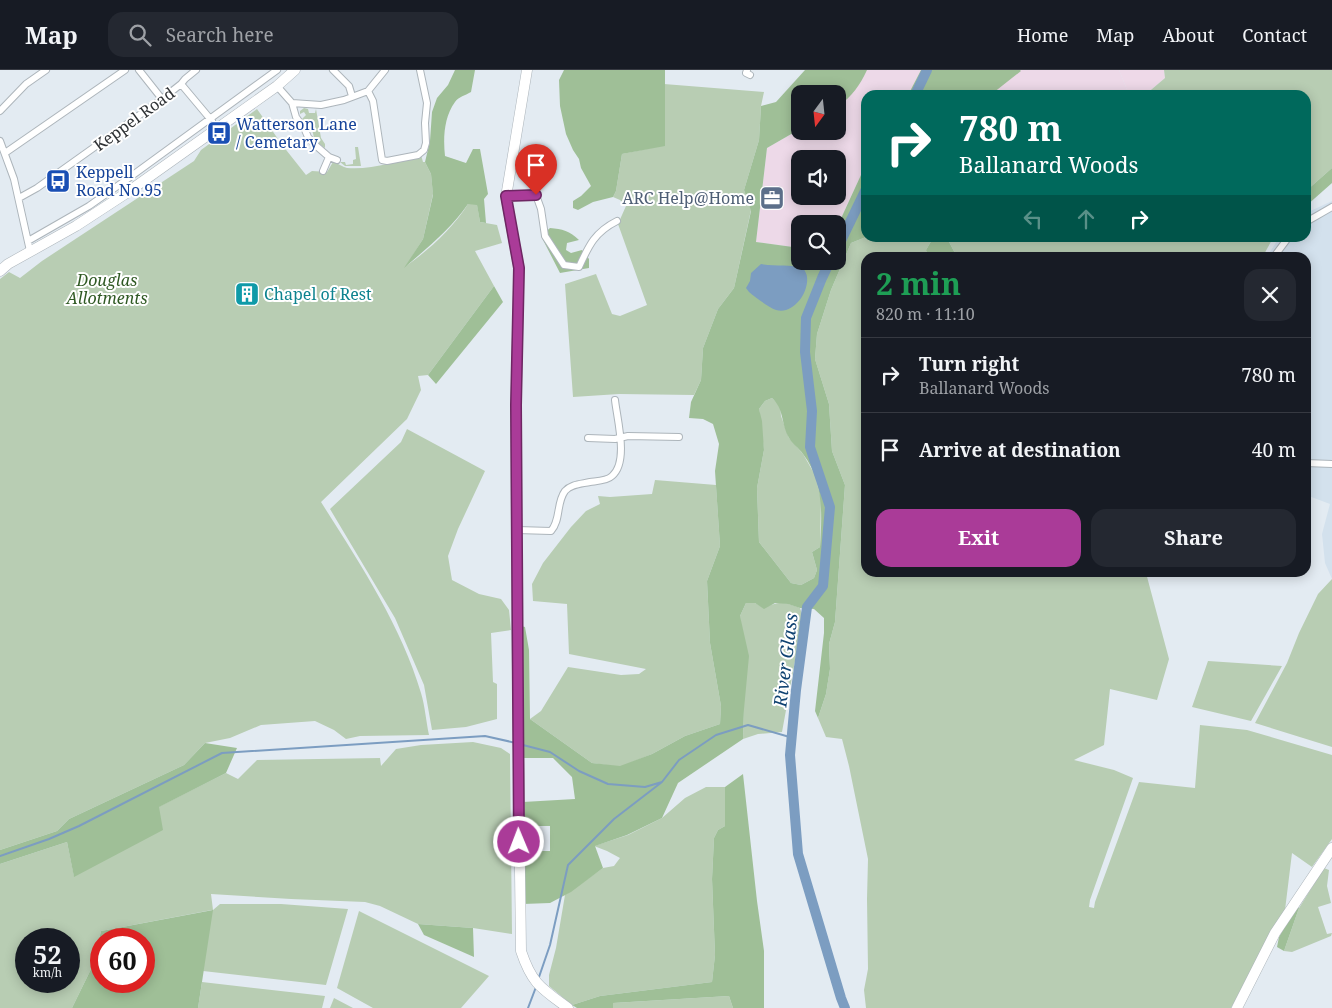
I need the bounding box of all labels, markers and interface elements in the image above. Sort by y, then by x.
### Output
search box [108,12,458,57]
text: Map [25,18,78,51]
icon: search [126,21,154,49]
text: Search here [166,22,274,48]
text: Home [1017,23,1068,47]
text: Map [1096,23,1134,47]
text: About [1162,23,1214,47]
text: Contact [1242,23,1307,47]
street label: Keppel Road [89,82,179,156]
north arrow [791,85,846,140]
map controls [791,85,846,270]
text: 780 m [959,104,1062,151]
icon: right [876,110,941,175]
place label: Watterson Lane / Cemetary [236,113,357,153]
bus stop icon: Watterson Lane / Cemetary [206,120,232,146]
pin [515,144,557,195]
text: Ballanard Woods [959,149,1139,179]
button: sound [791,150,846,205]
icon: arrive [522,151,550,179]
place label: Keppell Road No.95 [76,161,162,201]
bus stop icon: Keppell Road No.95 [45,168,71,194]
office icon: ARC Help@Home [759,185,785,211]
place label: ARC Help@Home [622,187,754,209]
icon: left [1019,205,1047,233]
icon: ahead [1072,205,1100,233]
icon: right [1125,205,1153,233]
button: search [791,215,846,270]
text: 2 min [876,263,961,304]
park label: Douglas Allotments [65,269,148,309]
button: close [1244,269,1296,321]
building icon: Chapel of Rest [234,281,260,307]
place label: Chapel of Rest [264,283,372,305]
text: 820 m · 11:10 [876,303,975,325]
text: Turn right [919,351,1019,377]
icon: right [876,361,904,389]
text: 780 m [1241,362,1296,388]
text: Ballanard Woods [919,377,1050,399]
icon: arrive [876,436,904,464]
text: Arrive at destination [919,437,1121,463]
text: 40 m [1252,437,1296,463]
button: Exit [876,509,1081,567]
button: Share [1091,509,1296,567]
water label: River Glass [767,612,803,709]
position arrow [492,815,544,867]
speed limit sign: 60 [90,928,155,993]
text: 52 [33,937,62,971]
text: km/h [33,964,62,981]

